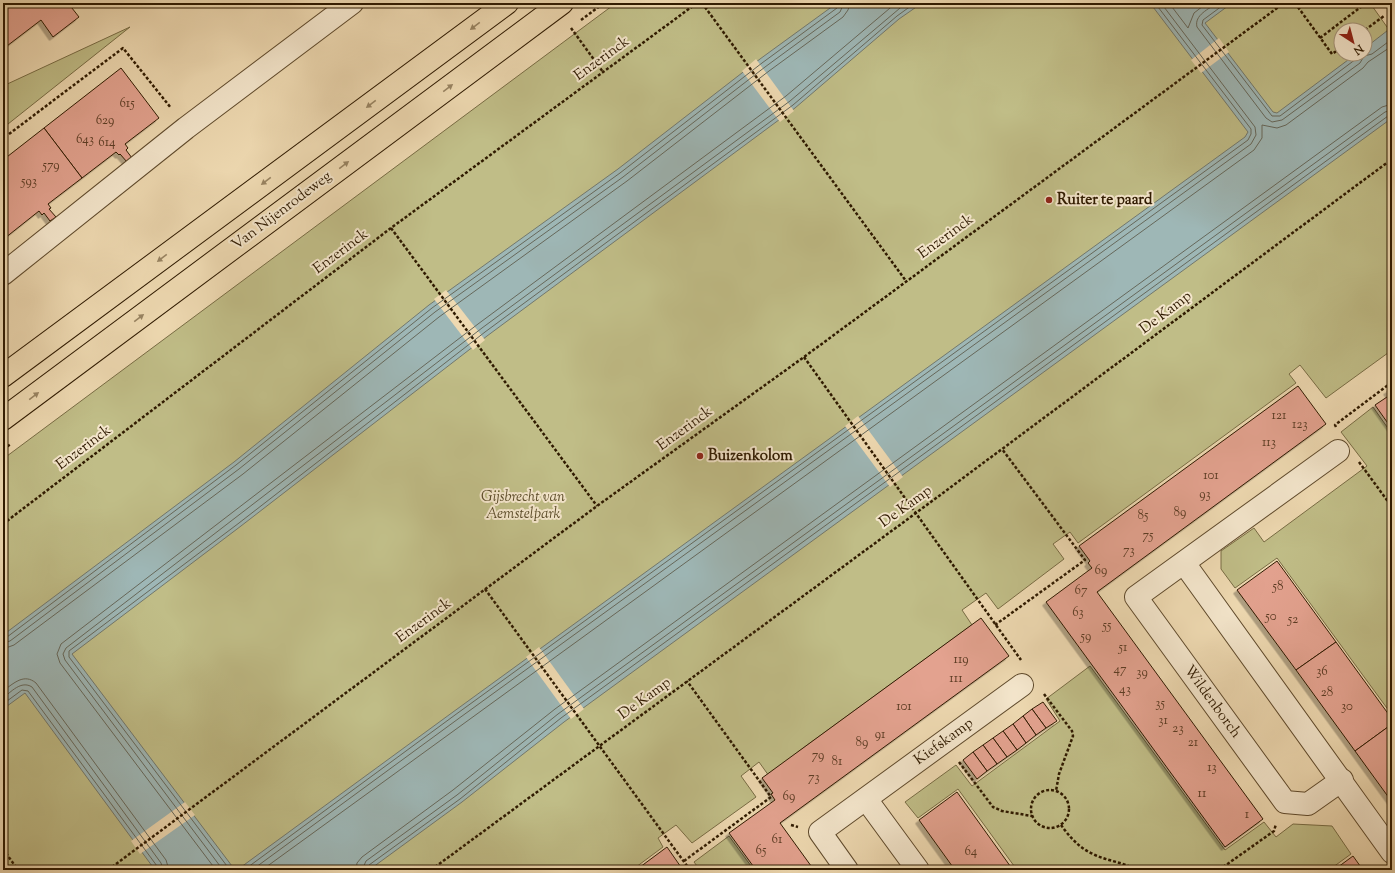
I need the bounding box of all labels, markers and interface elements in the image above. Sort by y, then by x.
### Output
one-way arrow [470,22,481,30]
north arrow [1333,22,1373,62]
street label: Enzerinck [570,32,634,86]
text: N [1350,40,1367,58]
one-way arrow [443,83,454,92]
house number: 615 [119,95,135,113]
one-way arrow [366,99,376,107]
house number: 629 [96,112,114,130]
house number: 643 [76,131,94,149]
house number: 614 [98,134,116,152]
house number: 579 [41,157,60,175]
one-way arrow [339,161,349,169]
street label: Van Nijenrodeweg [228,166,336,256]
house number: 593 [20,173,37,191]
one-way arrow [261,177,272,185]
place label: Ruiter te paard [1057,190,1153,211]
marker: Ruiter te paard [1044,195,1054,205]
street label: Enzerinck [914,210,978,264]
street label: Enzerinck [309,224,373,280]
one-way arrow [157,254,167,262]
street label: De Kamp [1136,286,1196,340]
one-way arrow [133,314,144,322]
one-way arrow [29,392,40,400]
street label: Enzerinck [653,402,717,456]
house number: 121 [1272,407,1287,425]
house number: 123 [1292,416,1308,434]
street label: Enzerinck [52,420,116,476]
house number: 113 [1262,434,1276,452]
place label: Buizenkolom [708,446,793,467]
marker: Buizenkolom [695,451,705,461]
house number: 101 [1203,467,1219,485]
street label: De Kamp [875,481,937,533]
house number: 93 [1199,486,1211,504]
park label: Gijsbrecht van Aemstelpark [481,487,565,525]
house number: 89 [1174,504,1186,522]
house number: 85 [1138,507,1149,525]
house number: 75 [1143,527,1154,545]
house number: 73 [1123,542,1135,560]
house number: 69 [1095,562,1107,580]
house number: 58 [1272,578,1283,596]
house number: 67 [1075,582,1088,600]
street label: Enzerinck [392,594,456,648]
house number: 63 [1072,604,1084,622]
house number: 50 [1264,608,1277,626]
house number: 52 [1287,611,1298,629]
house number: 55 [1101,617,1112,635]
house number: 59 [1080,628,1091,646]
house number: 51 [1118,639,1128,657]
house number: 119 [953,651,969,669]
house number: 47 [1113,661,1127,679]
street label: Wildenborch [1178,661,1246,743]
house number: 36 [1316,663,1328,681]
house number: 39 [1136,664,1148,682]
house number: 111 [949,670,963,688]
street label: De Kamp [614,673,676,725]
house number: 43 [1119,681,1131,699]
house number: 28 [1321,684,1333,702]
house number: 35 [1155,695,1165,713]
house number: 101 [896,698,912,716]
house number: 30 [1341,698,1353,716]
house number: 31 [1158,712,1168,730]
street label: Kiefskamp [910,713,978,771]
house number: 23 [1172,720,1184,738]
house number: 91 [875,726,886,744]
house number: 89 [856,734,868,752]
house number: 21 [1188,734,1199,752]
house number: 79 [812,747,824,765]
house number: 81 [832,753,843,771]
house number: 13 [1207,759,1217,777]
house number: 73 [808,769,820,787]
house number: 11 [1198,785,1207,803]
house number: 69 [783,788,795,806]
house number: 1 [1245,806,1250,824]
house number: 61 [772,831,783,849]
house number: 65 [756,842,767,860]
house number: 64 [965,843,978,861]

